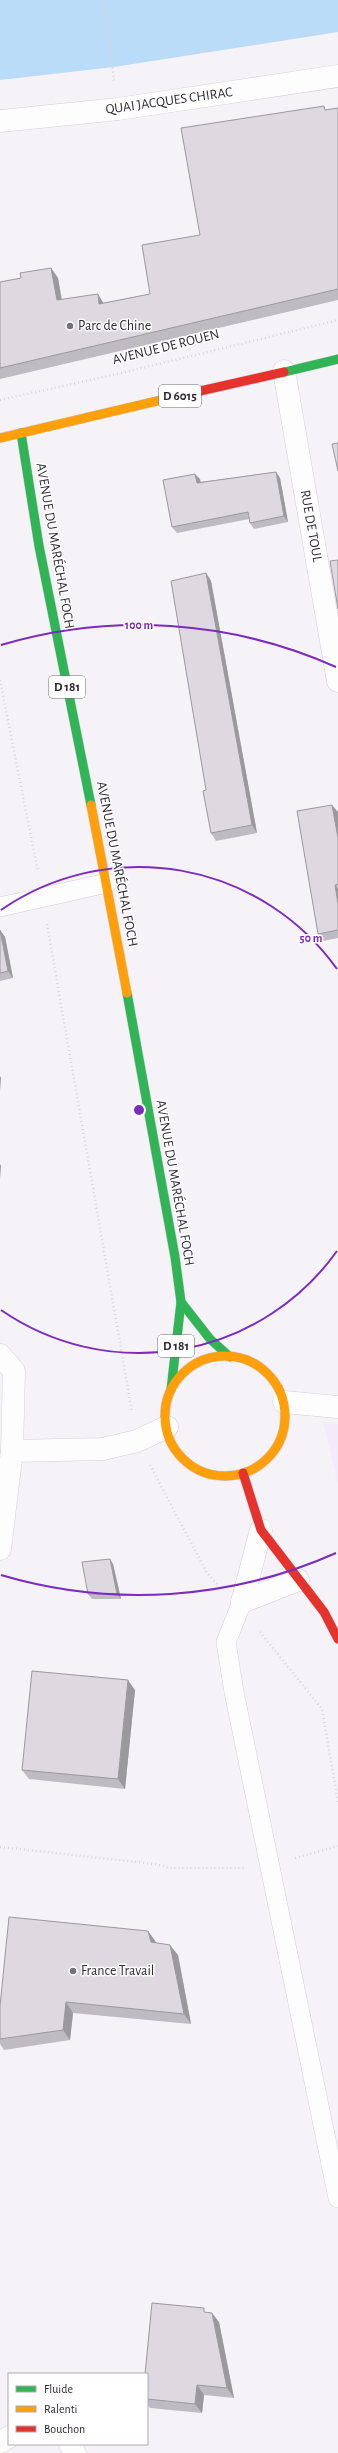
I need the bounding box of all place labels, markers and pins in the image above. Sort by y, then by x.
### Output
place label: Parc de Chine [78,319,151,333]
marker: Parc de Chine [65,321,75,331]
centre of rings [132,1103,146,1117]
place label: France Travail [81,1964,154,1978]
marker: France Travail [68,1966,78,1976]

